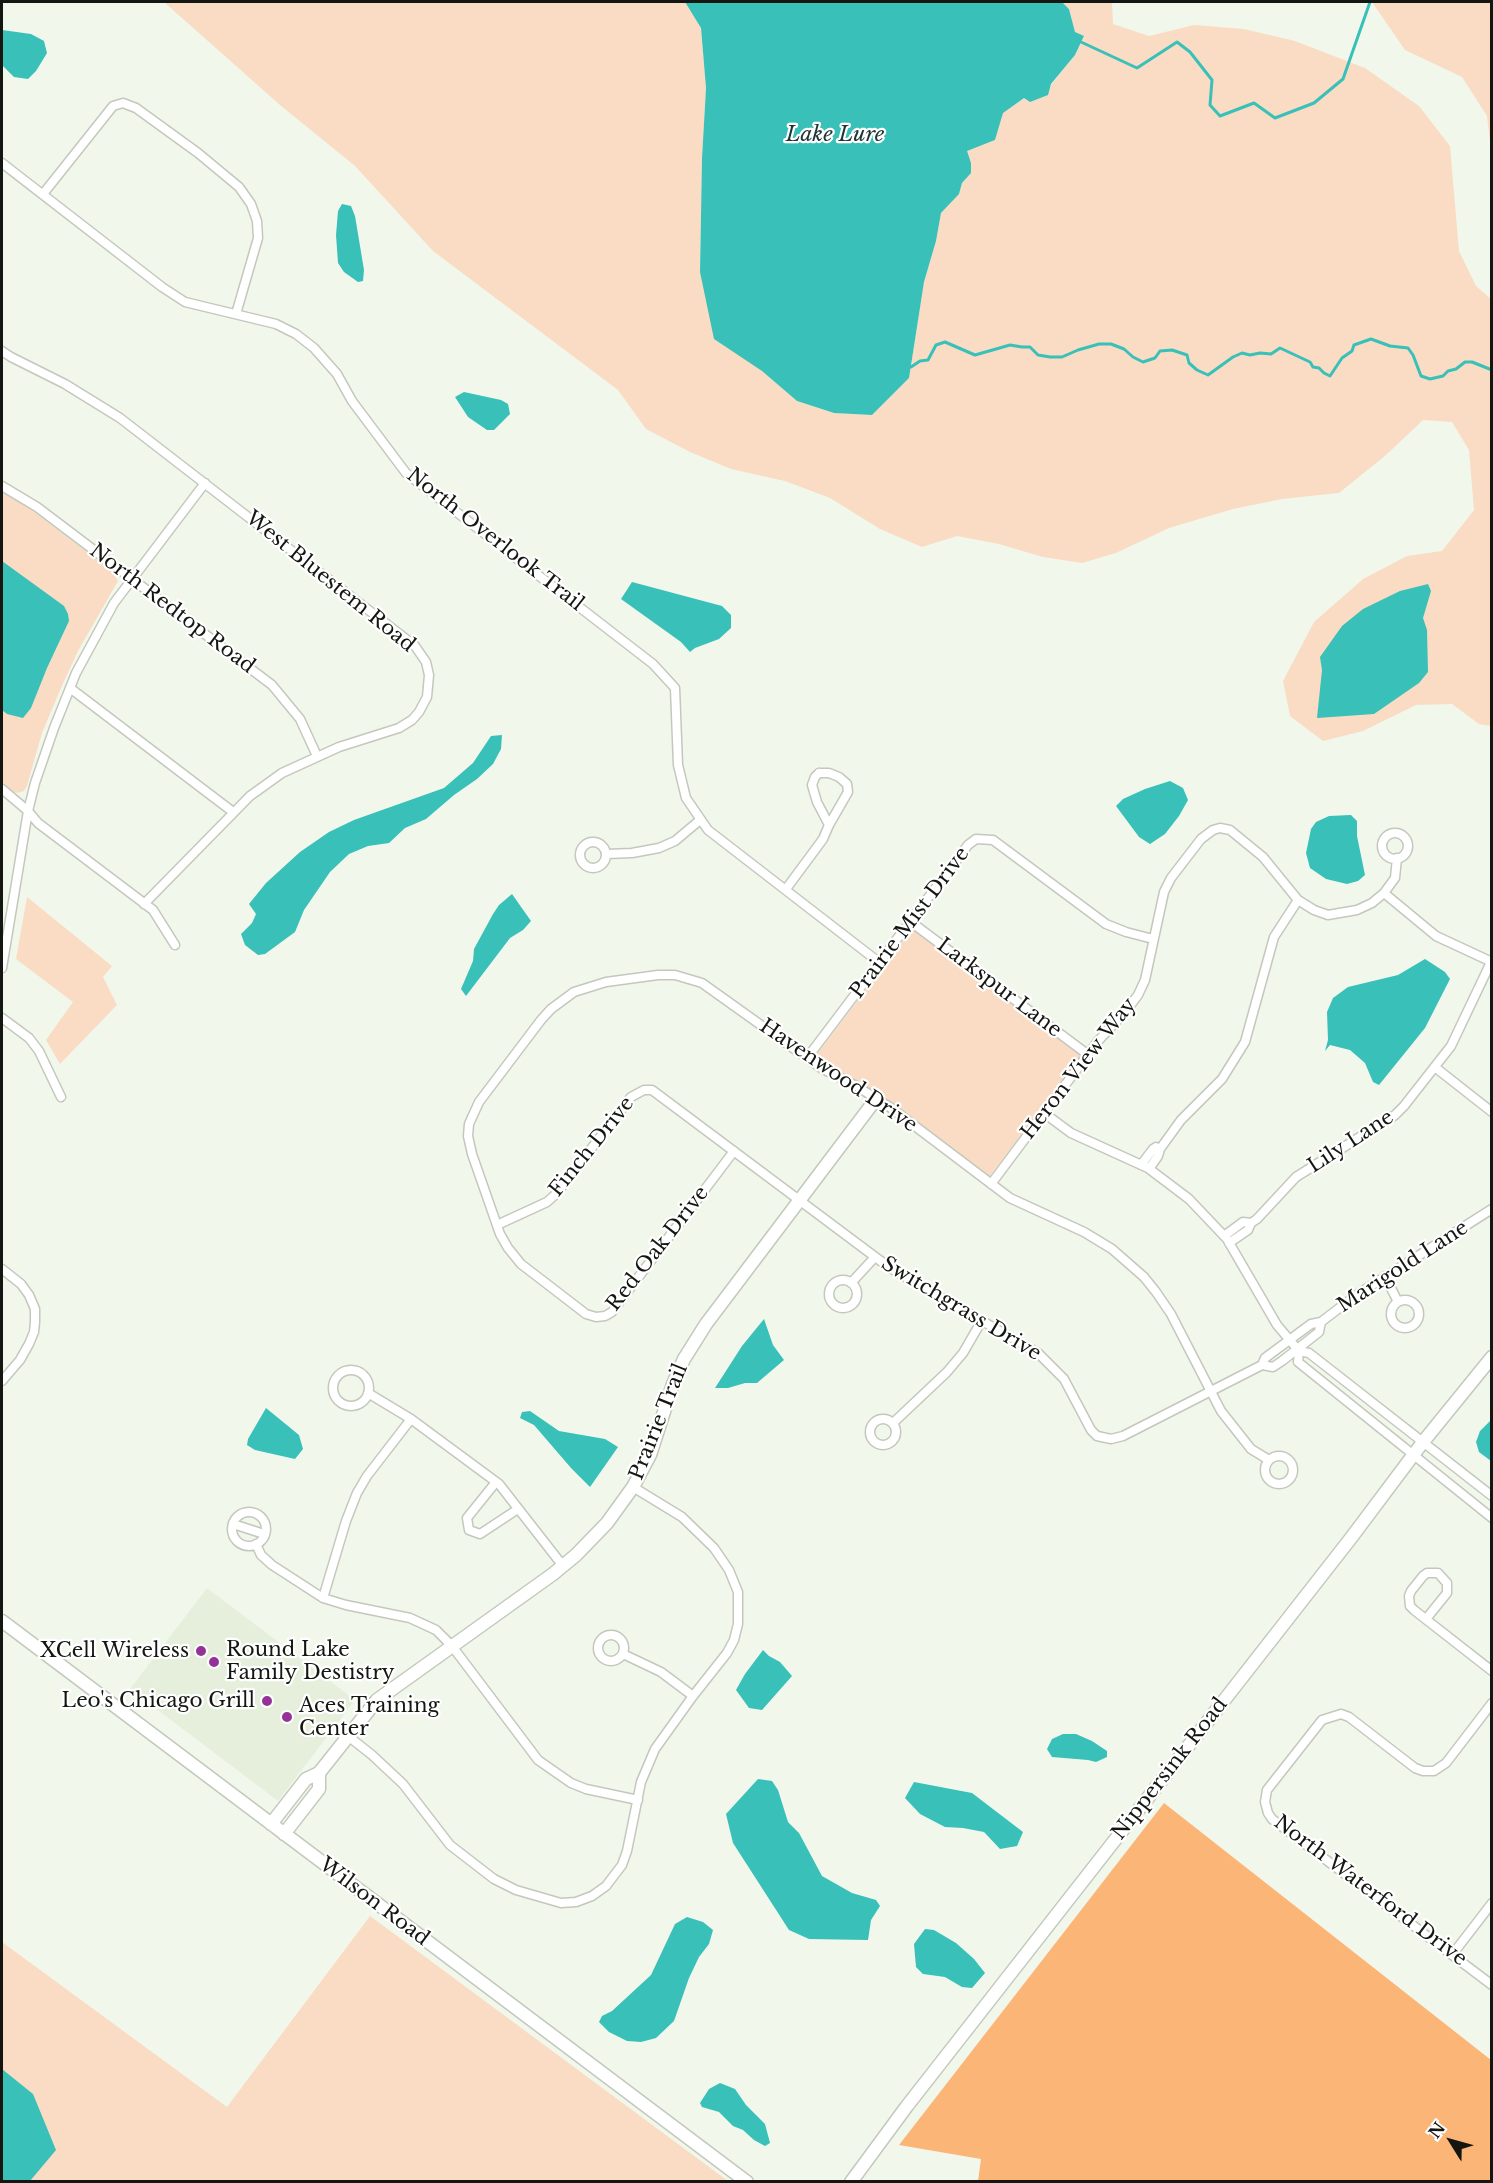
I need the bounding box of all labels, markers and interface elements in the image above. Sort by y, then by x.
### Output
water label: Lake Lure [786,122,884,148]
street label: North Overlook Trail [402,463,588,617]
street label: West Bluestem Road [240,506,420,658]
street label: North Redtop Road [85,539,259,679]
street label: Prairie Mist Drive [845,843,975,1003]
street label: Larkspur Lane [932,933,1066,1043]
street label: Heron View Way [1016,993,1142,1145]
street label: Havenwood Drive [755,1014,921,1138]
street label: Finch Drive [544,1092,640,1202]
street label: Lily Lane [1304,1105,1398,1179]
street label: Red Oak Drive [602,1182,714,1316]
street label: Marigold Lane [1333,1216,1473,1318]
street label: Switchgrass Drive [877,1252,1045,1366]
street label: Prairie Trail [625,1360,693,1484]
place label: Round Lake Family Destistry [226,1638,394,1685]
place label: XCell Wireless [40,1639,189,1663]
marker: XCell Wireless [194,1644,208,1658]
marker: Round Lake Family Destistry [207,1655,221,1669]
place label: Leo's Chicago Grill [62,1689,255,1713]
street label: Nippersink Road [1107,1693,1233,1845]
marker: Leo's Chicago Grill [260,1694,274,1708]
place label: Aces Training Center [299,1694,440,1741]
marker: Aces Training Center [280,1710,294,1724]
street label: North Waterford Drive [1269,1811,1471,1971]
street label: Wilson Road [314,1853,434,1951]
north arrow [1421,2111,1481,2171]
text: N [1424,2118,1449,2142]

